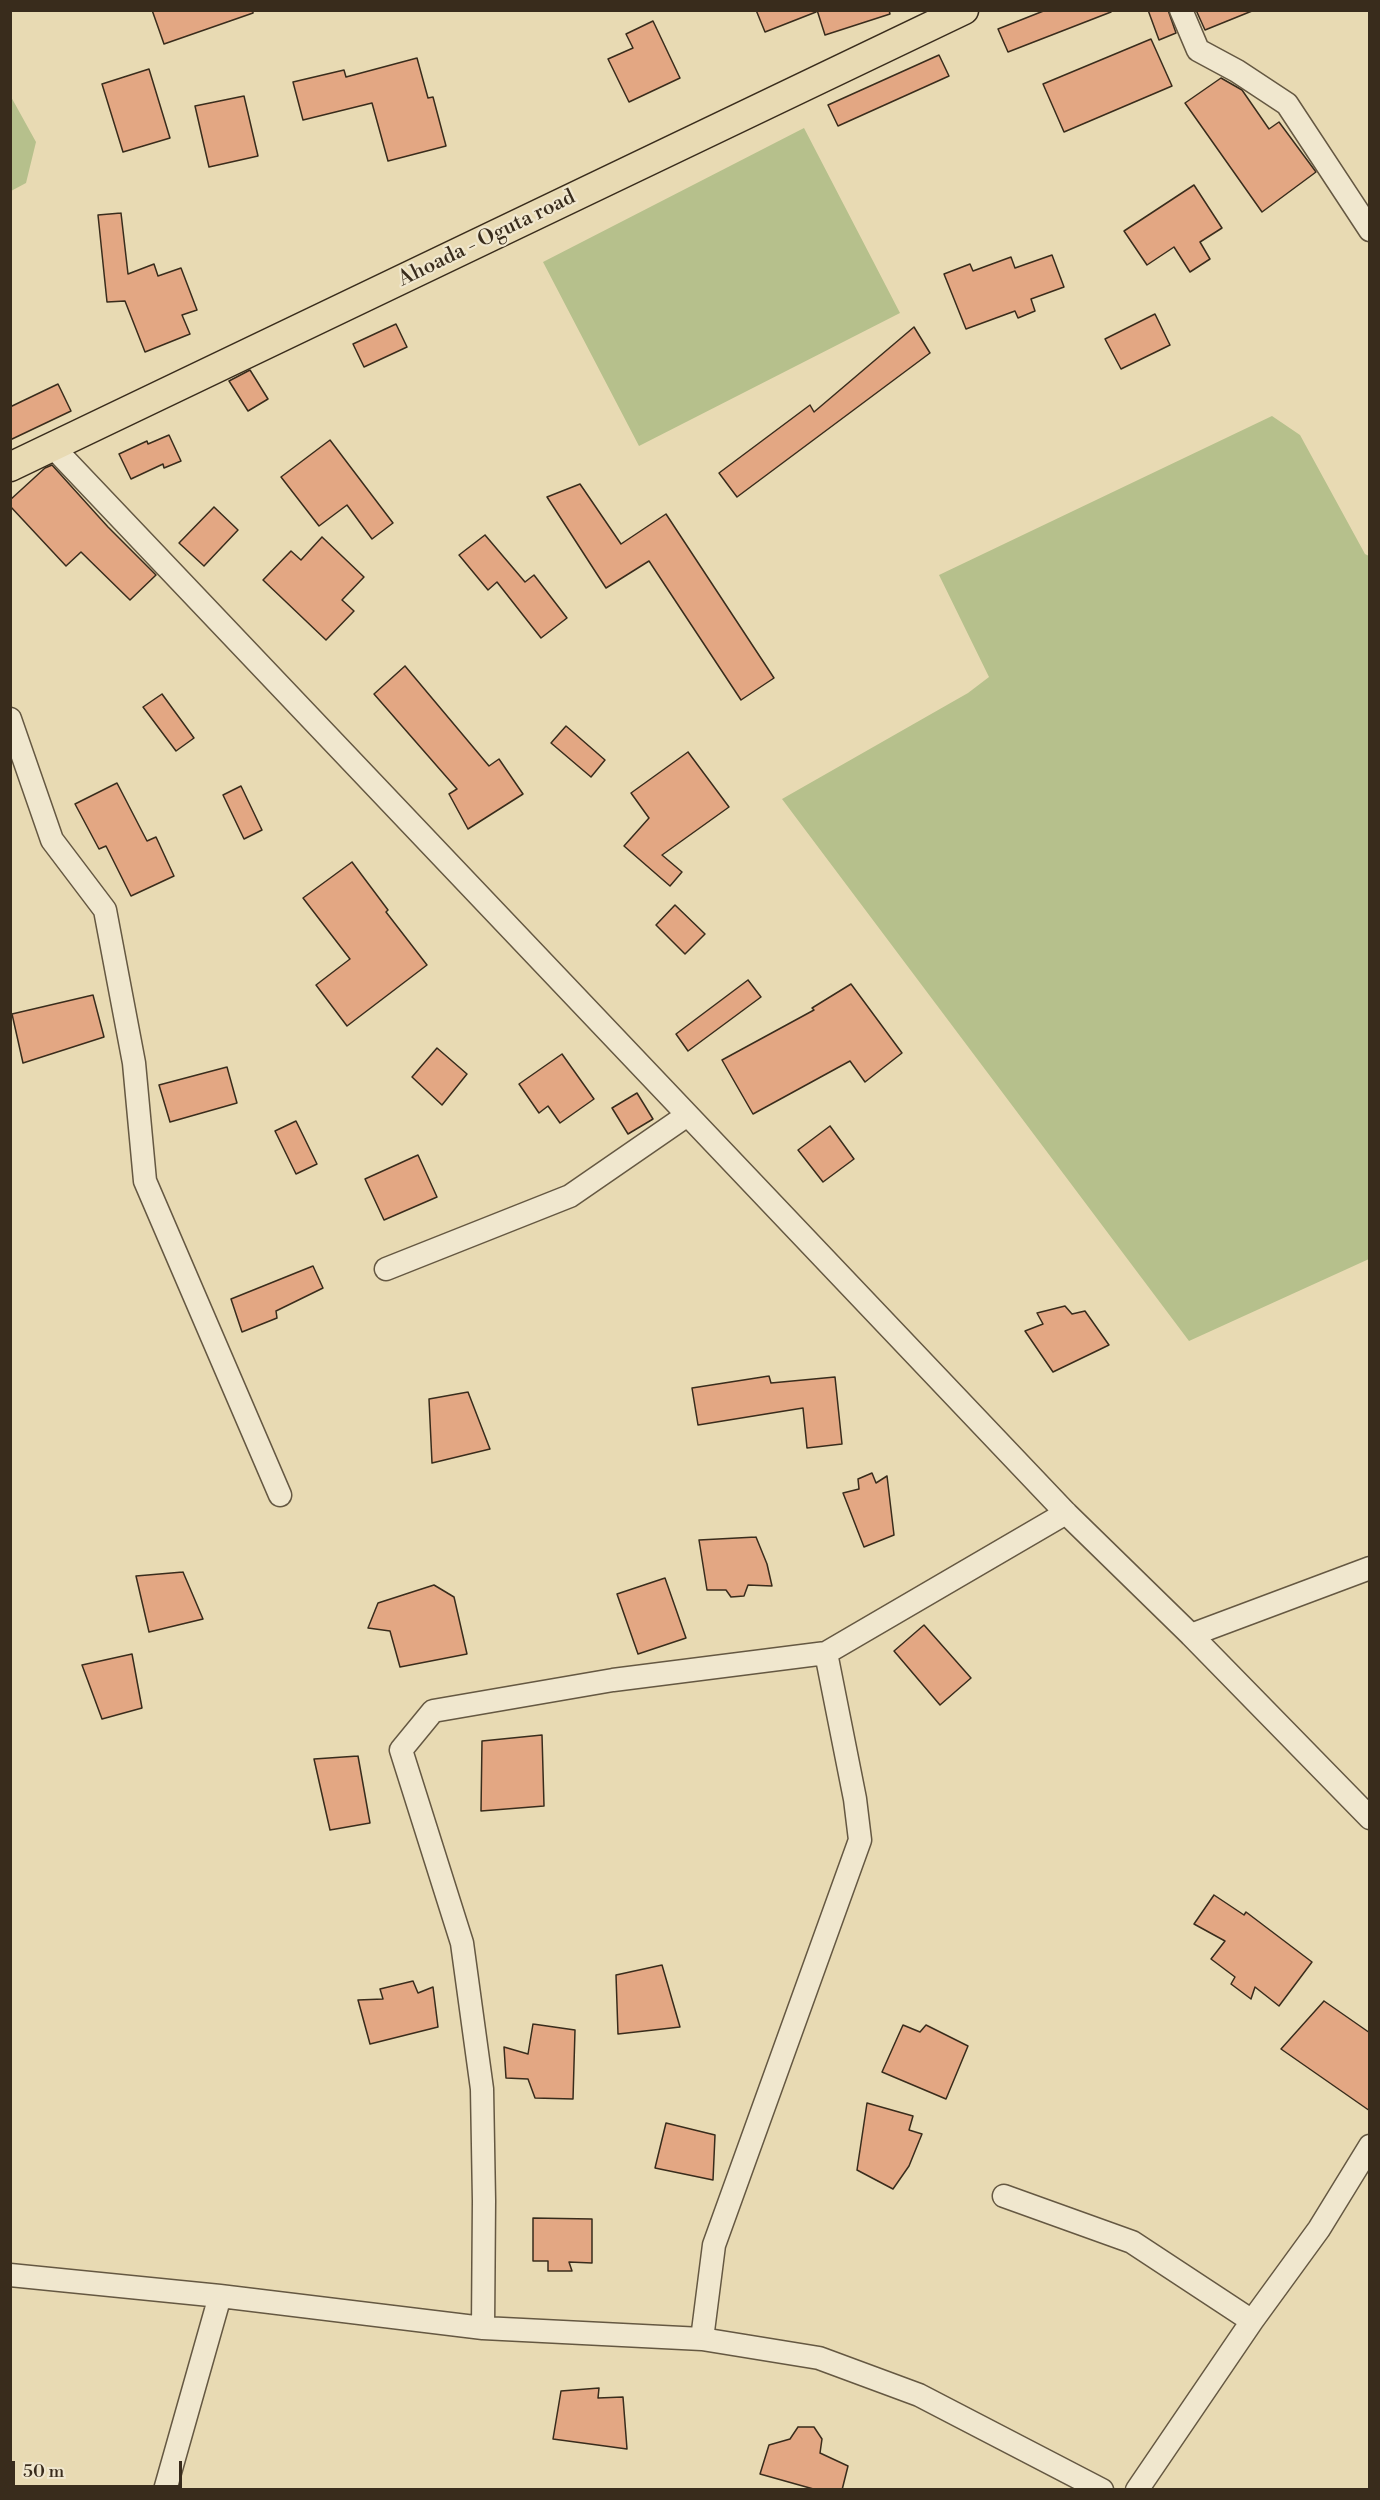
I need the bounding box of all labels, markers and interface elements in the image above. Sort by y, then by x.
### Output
street label: Ahoada - Oguta road [394,185,580,293]
scale bar [15,2449,184,2487]
text: 50 m [23,2460,64,2483]

